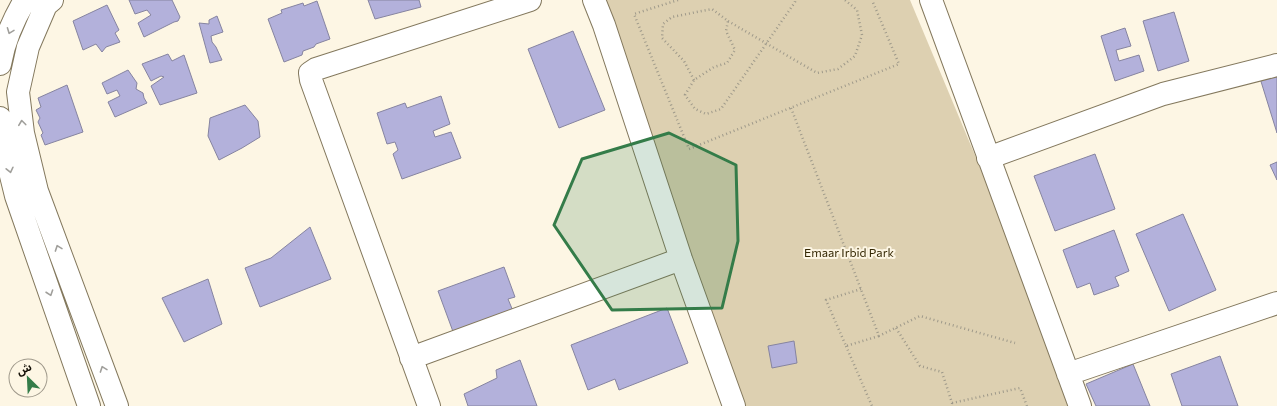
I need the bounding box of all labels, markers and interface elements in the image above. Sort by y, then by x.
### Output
one-way arrow [6,27,14,34]
one-way arrow [18,120,27,126]
one-way arrow [5,167,13,173]
one-way arrow [54,244,63,251]
park label: Emaar Irbid Park [804,245,894,259]
one-way arrow [45,290,53,297]
north arrow [8,358,48,398]
text: ش [14,359,34,378]
one-way arrow [100,366,108,373]

